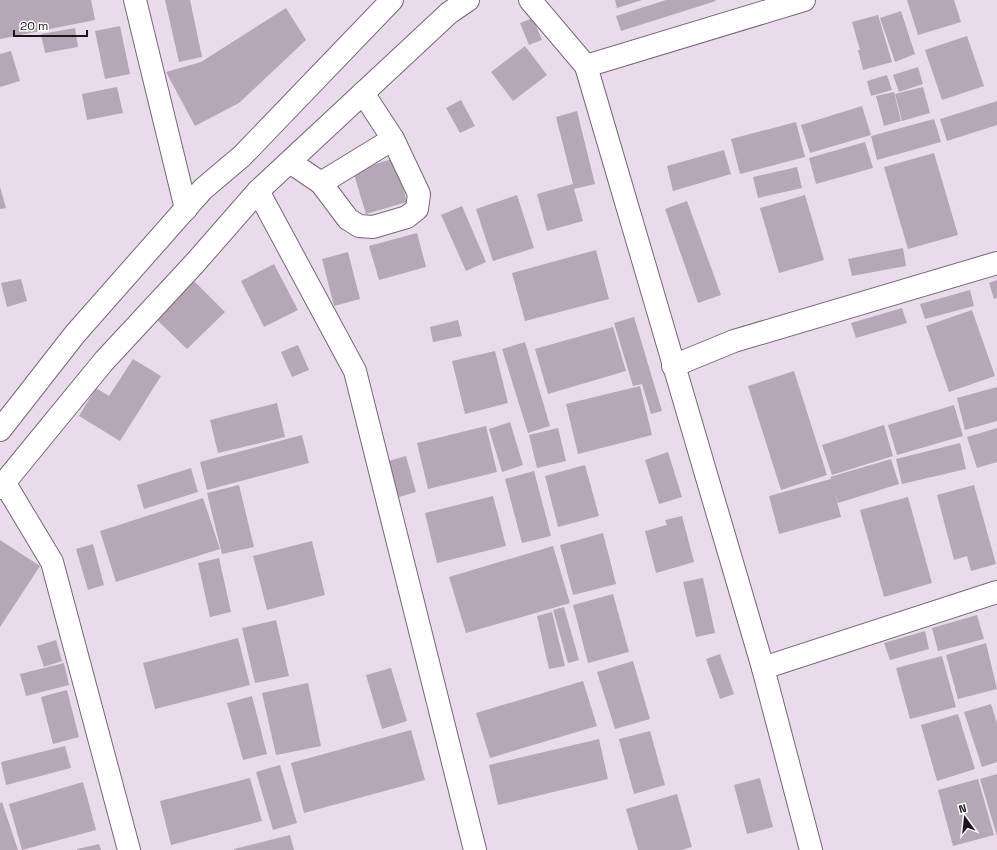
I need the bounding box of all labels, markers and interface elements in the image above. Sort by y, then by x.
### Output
scale bar [14,12,87,38]
text: 20 m [20,18,48,34]
north arrow [945,798,985,838]
text: N [957,801,968,816]

